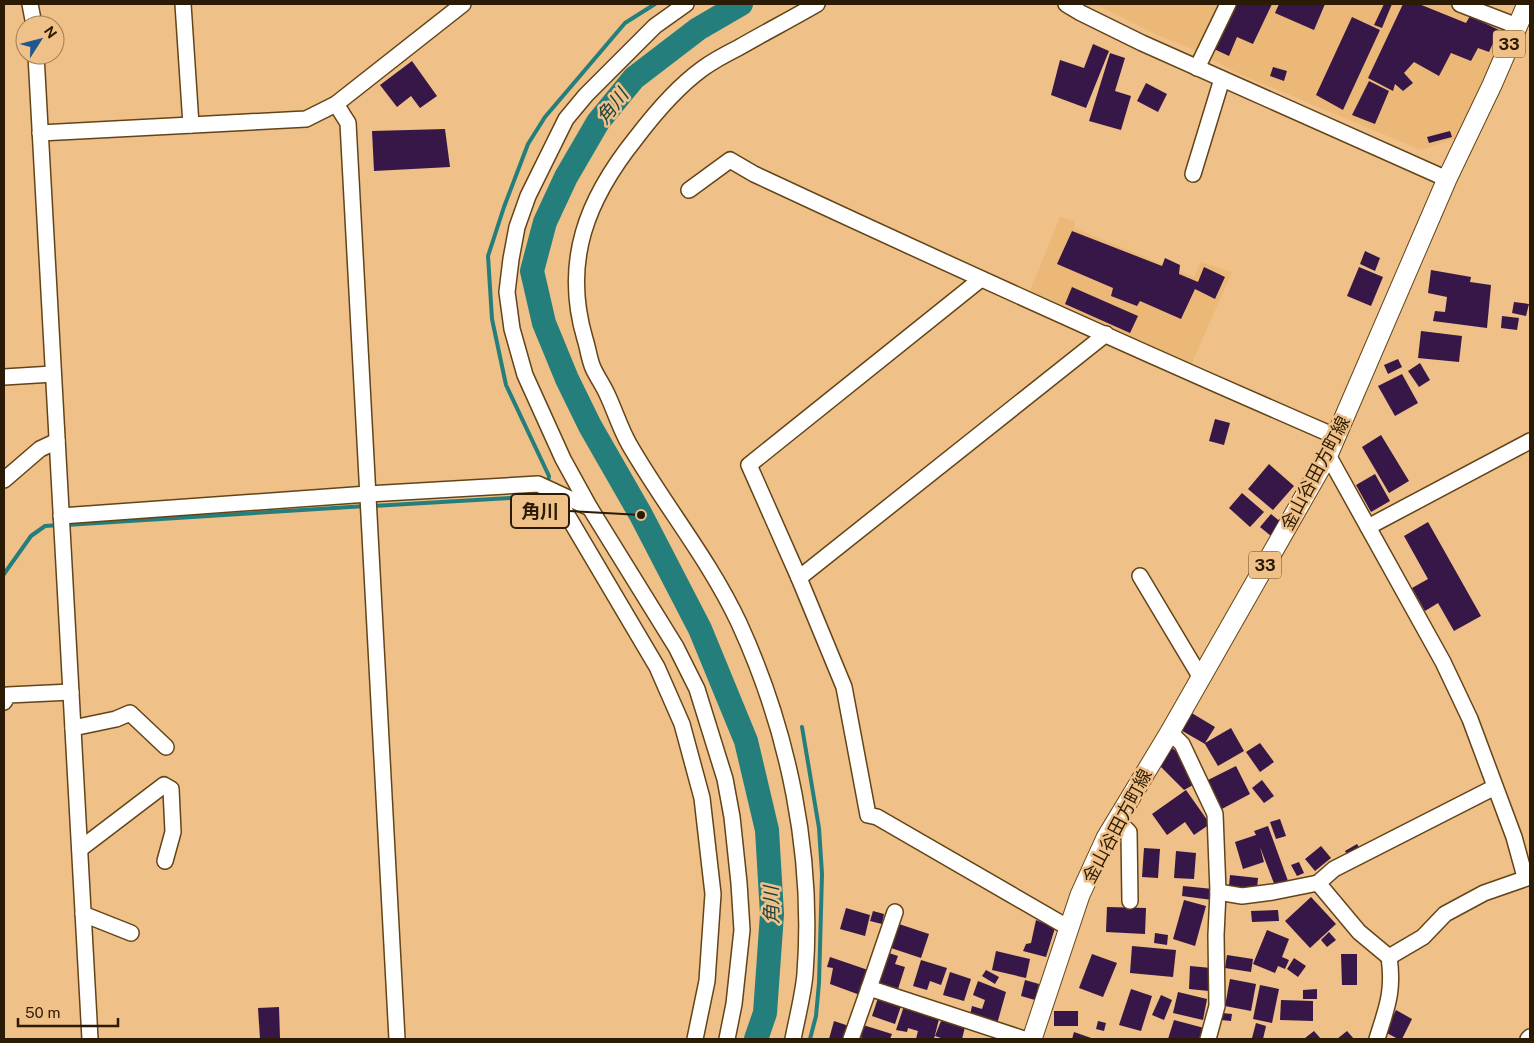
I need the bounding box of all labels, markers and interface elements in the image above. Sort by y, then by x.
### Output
north arrow [15,15,65,65]
text: N [41,23,60,41]
road number: 33 [1493,31,1525,58]
water label: 角川 [592,83,634,128]
street label: 金山谷田方町線 [1276,412,1354,534]
callout: 角川 [511,494,569,528]
text: 角川 [521,500,559,522]
road number: 33 [1249,552,1281,578]
street label: 金山谷田方町線 [1078,765,1156,887]
water label: 角川 [760,884,782,924]
scale bar [18,996,118,1028]
text: 50 m [25,1004,60,1021]

